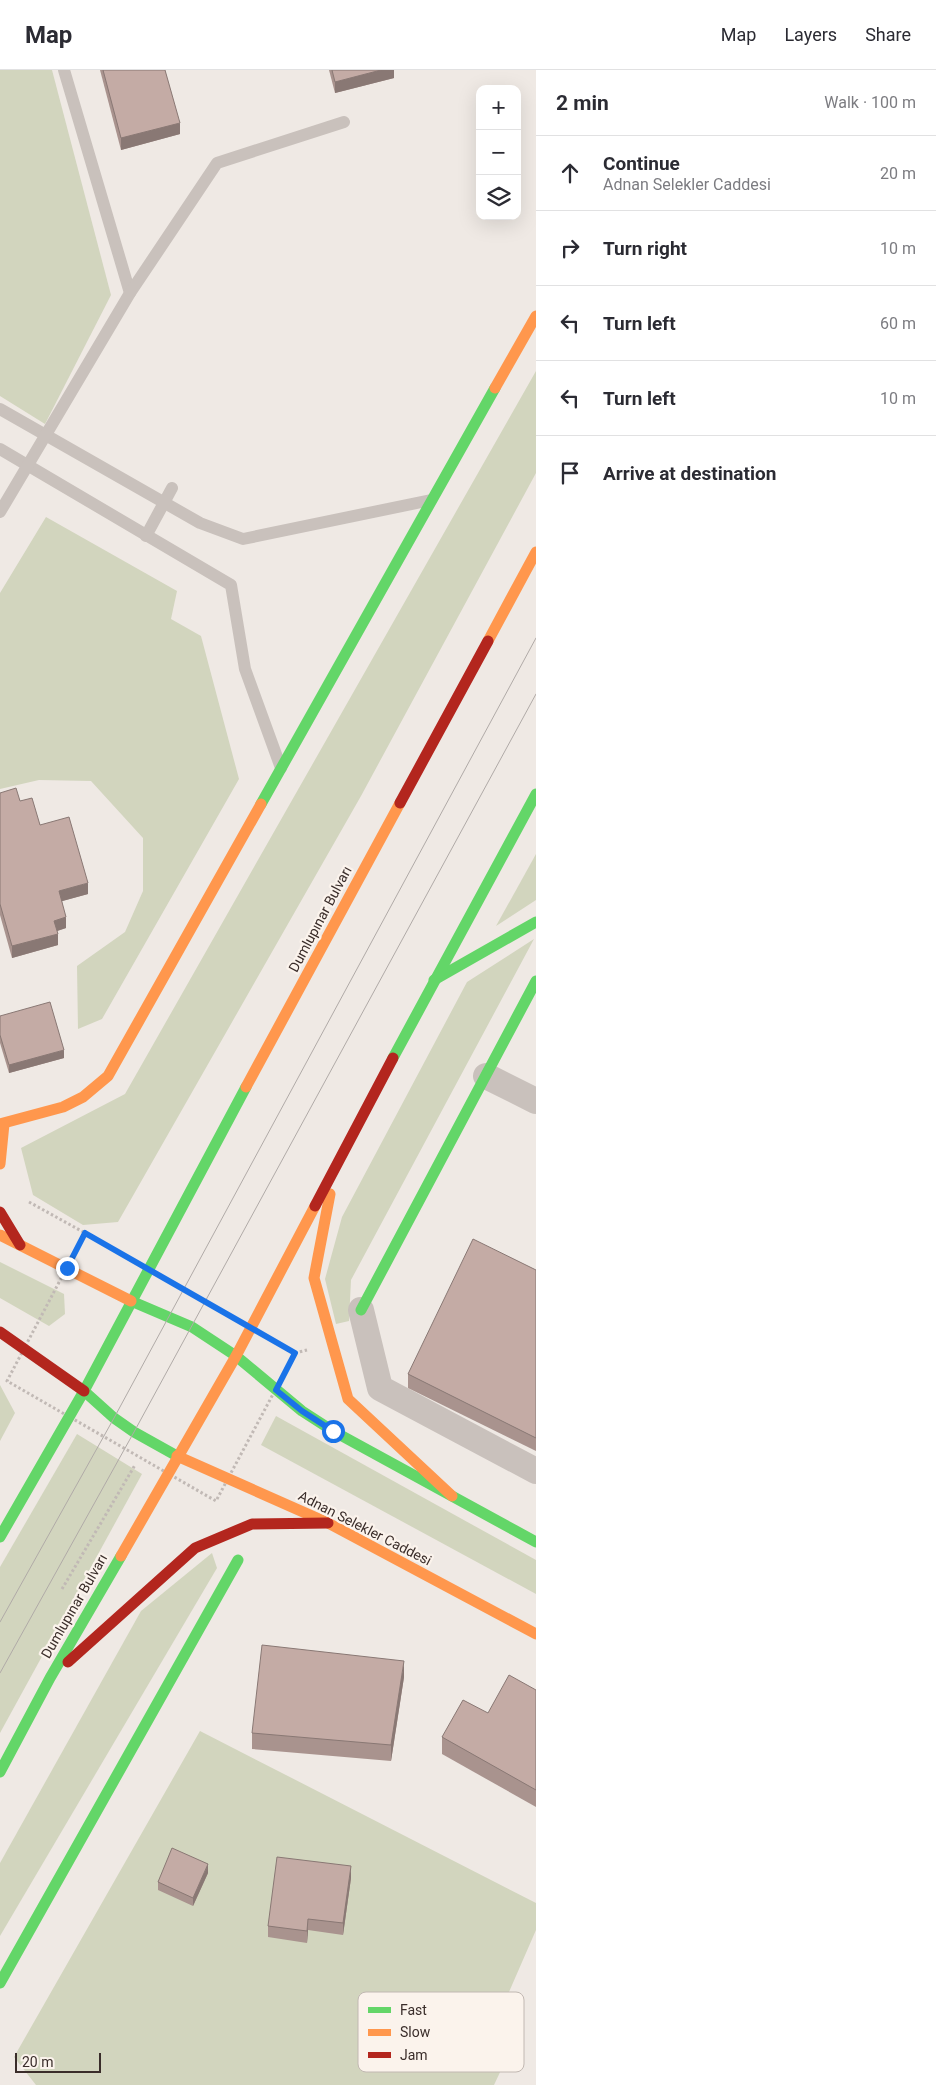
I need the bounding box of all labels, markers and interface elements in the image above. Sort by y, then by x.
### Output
text: Map [25,21,72,49]
text: Map [721,24,756,45]
text: Layers [784,24,837,45]
text: Share [865,24,911,45]
map controls [476,85,521,220]
button: + [476,85,521,130]
text: 2 min [556,91,609,115]
text: Walk · 100 m [824,93,916,112]
button: − [476,130,521,175]
text: Continue [603,152,680,175]
icon: ahead [556,159,584,187]
text: 20 m [880,164,916,183]
button: layers [476,175,521,220]
text: Adnan Selekler Caddesi [603,175,771,194]
icon: right [556,234,584,262]
text: Turn right [603,237,687,260]
text: 10 m [880,239,916,258]
icon: left [556,309,584,337]
text: Turn left [603,312,676,335]
text: 60 m [880,314,916,333]
icon: left [556,384,584,412]
text: Turn left [603,387,676,410]
text: 10 m [880,389,916,408]
icon: arrive [556,459,584,487]
text: Arrive at destination [603,462,776,485]
street label: Dumlupınar Bulvarı [285,863,355,975]
route end [56,1257,79,1280]
route start [322,1420,345,1443]
street label: Adnan Selekler Caddesi [296,1488,434,1568]
street label: Dumlupınar Bulvarı [38,1551,110,1661]
legend [358,1992,524,2072]
text: Fast [400,2002,427,2018]
text: Slow [400,2024,431,2040]
text: Jam [400,2047,428,2063]
scale bar [15,2050,101,2073]
text: 20 m [22,2054,54,2070]

